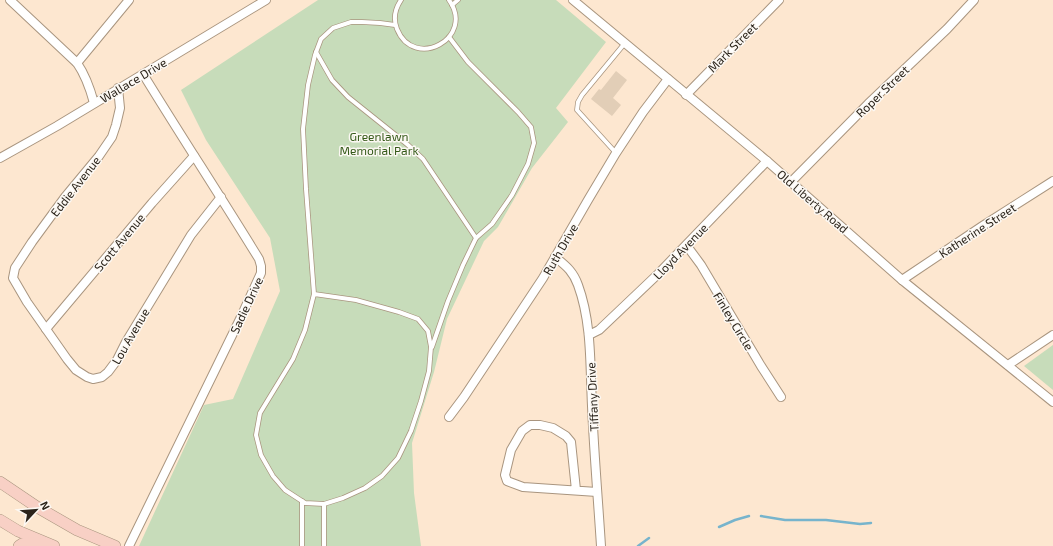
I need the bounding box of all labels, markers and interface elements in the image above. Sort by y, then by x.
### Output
street label: Mark Street [704,19,760,75]
street label: Wallace Drive [97,55,169,105]
street label: Roper Street [853,62,912,120]
park label: Greenlawn Memorial Park [339,129,419,157]
street label: Eddie Avenue [47,153,103,219]
street label: Old Liberty Road [775,166,851,236]
street label: Katherine Street [936,200,1018,260]
street label: Scott Avenue [91,210,147,274]
street label: Lloyd Avenue [650,220,710,282]
street label: Ruth Drive [540,221,580,277]
street label: Sadie Drive [227,274,265,336]
street label: Finley Circle [711,289,757,353]
street label: Lou Avenue [108,305,152,367]
street label: Tiffany Drive [583,362,601,432]
north arrow [16,490,56,530]
text: N [38,499,53,512]

